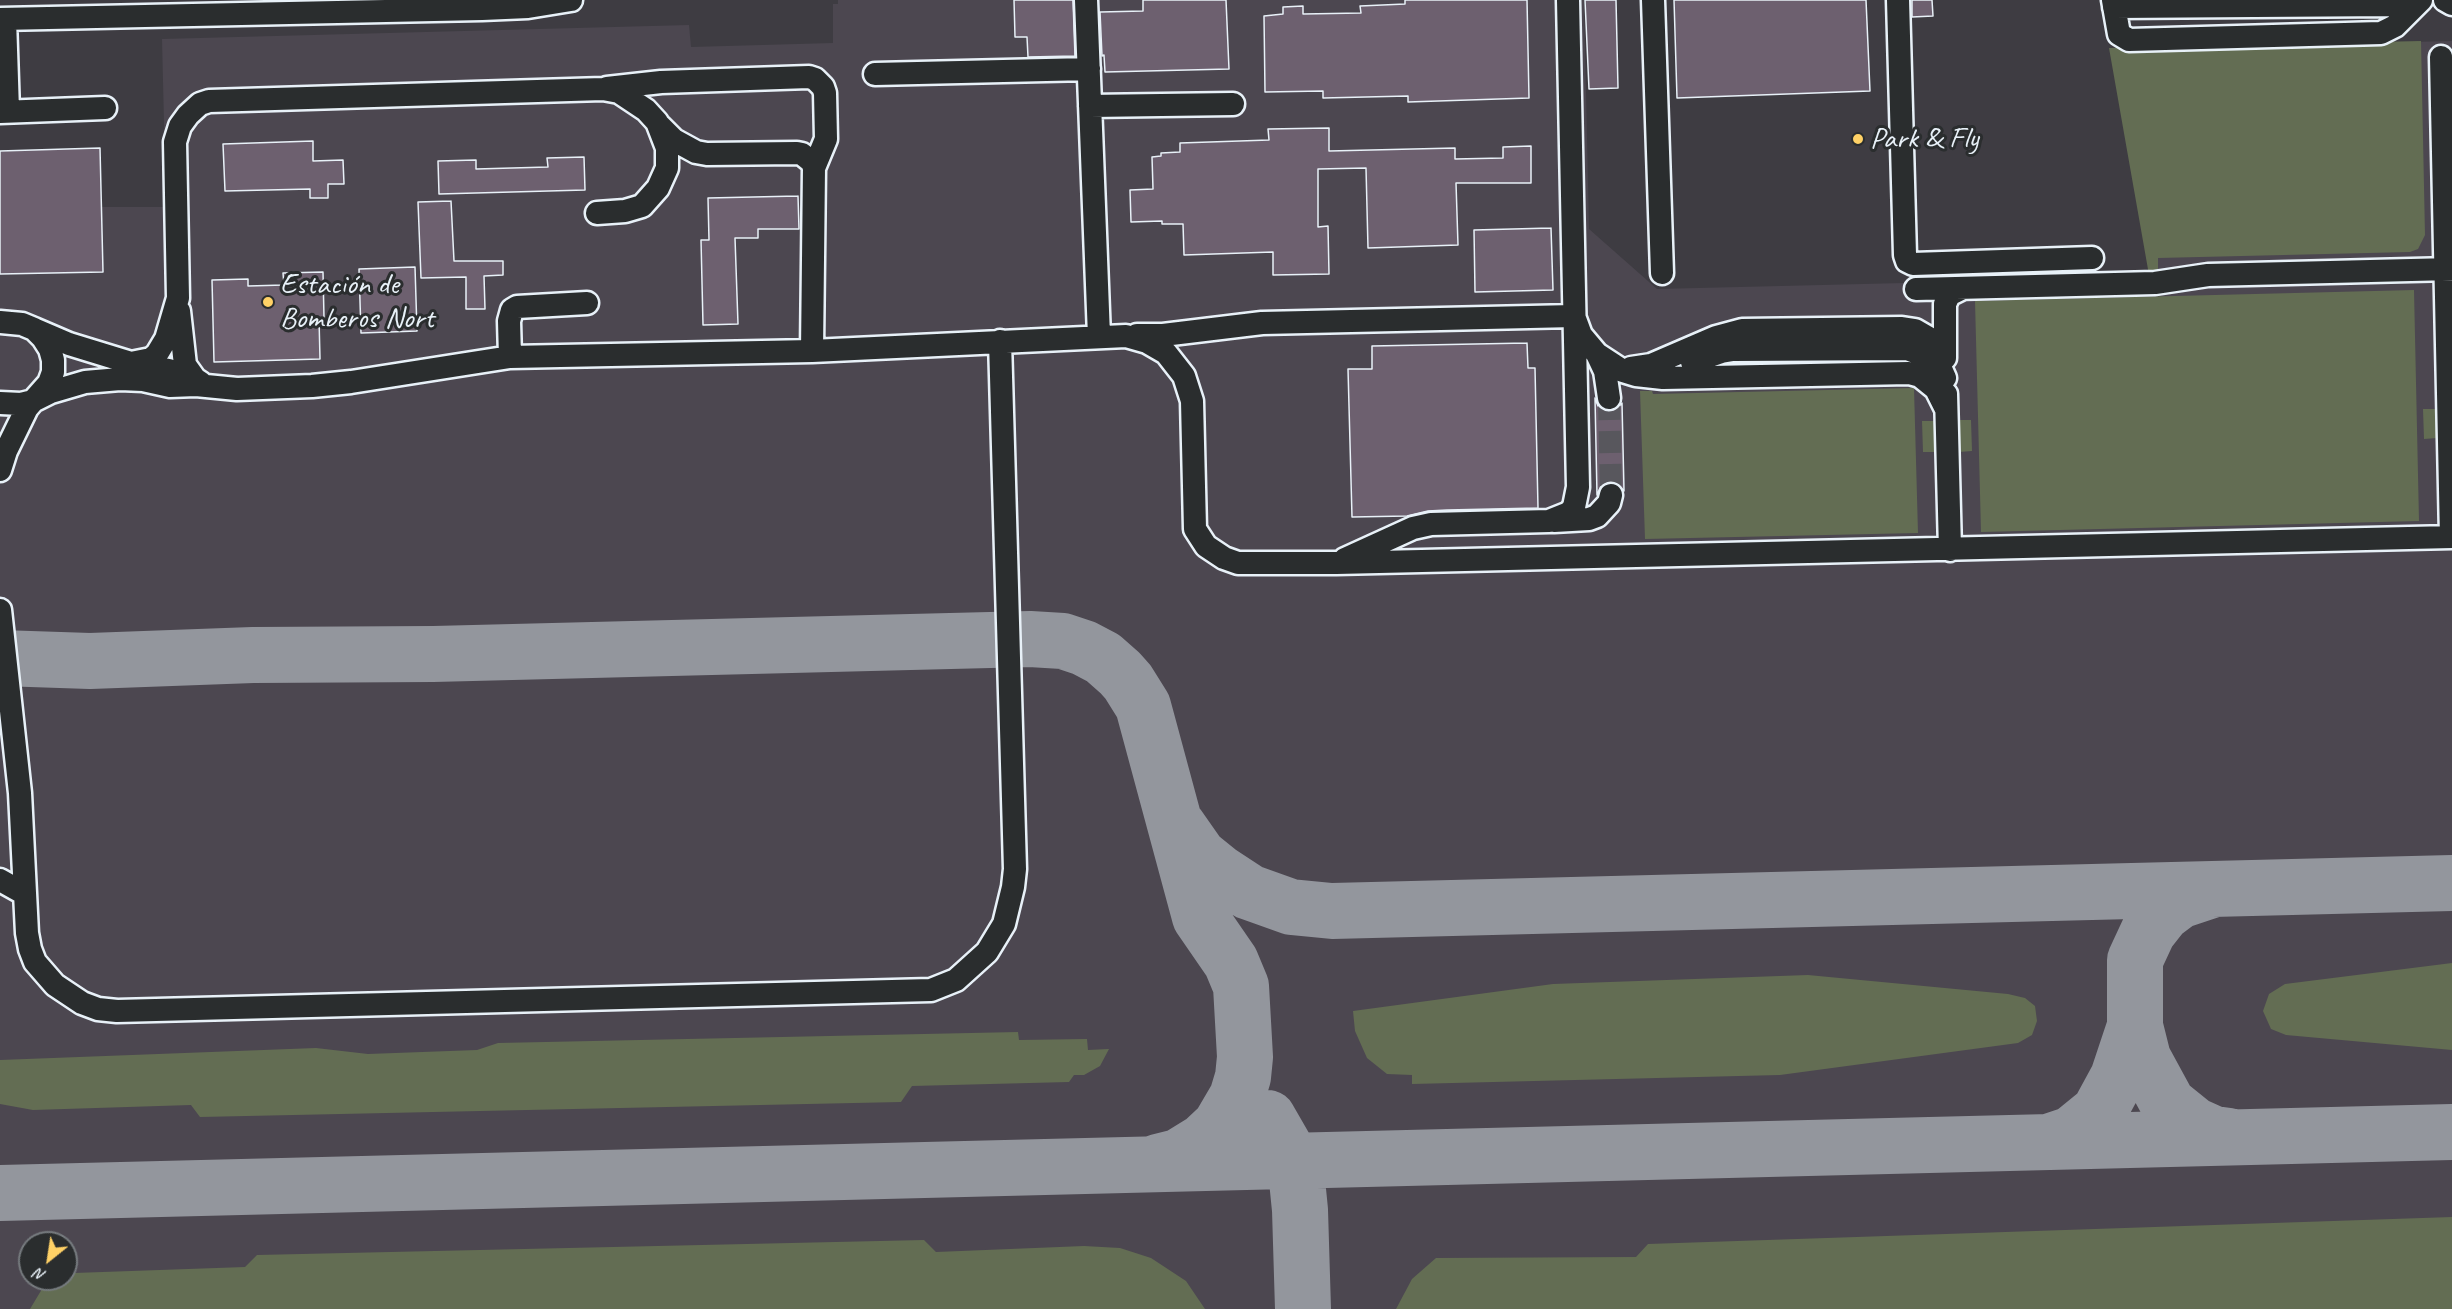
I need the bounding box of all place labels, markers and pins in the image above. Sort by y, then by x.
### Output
place label: Park & Fly [1870,121,1979,157]
marker: Park & Fly [1851,132,1865,146]
place label: Estación de Bomberos Nort [280,267,434,338]
marker: Estación de Bomberos Nort [261,295,275,309]

